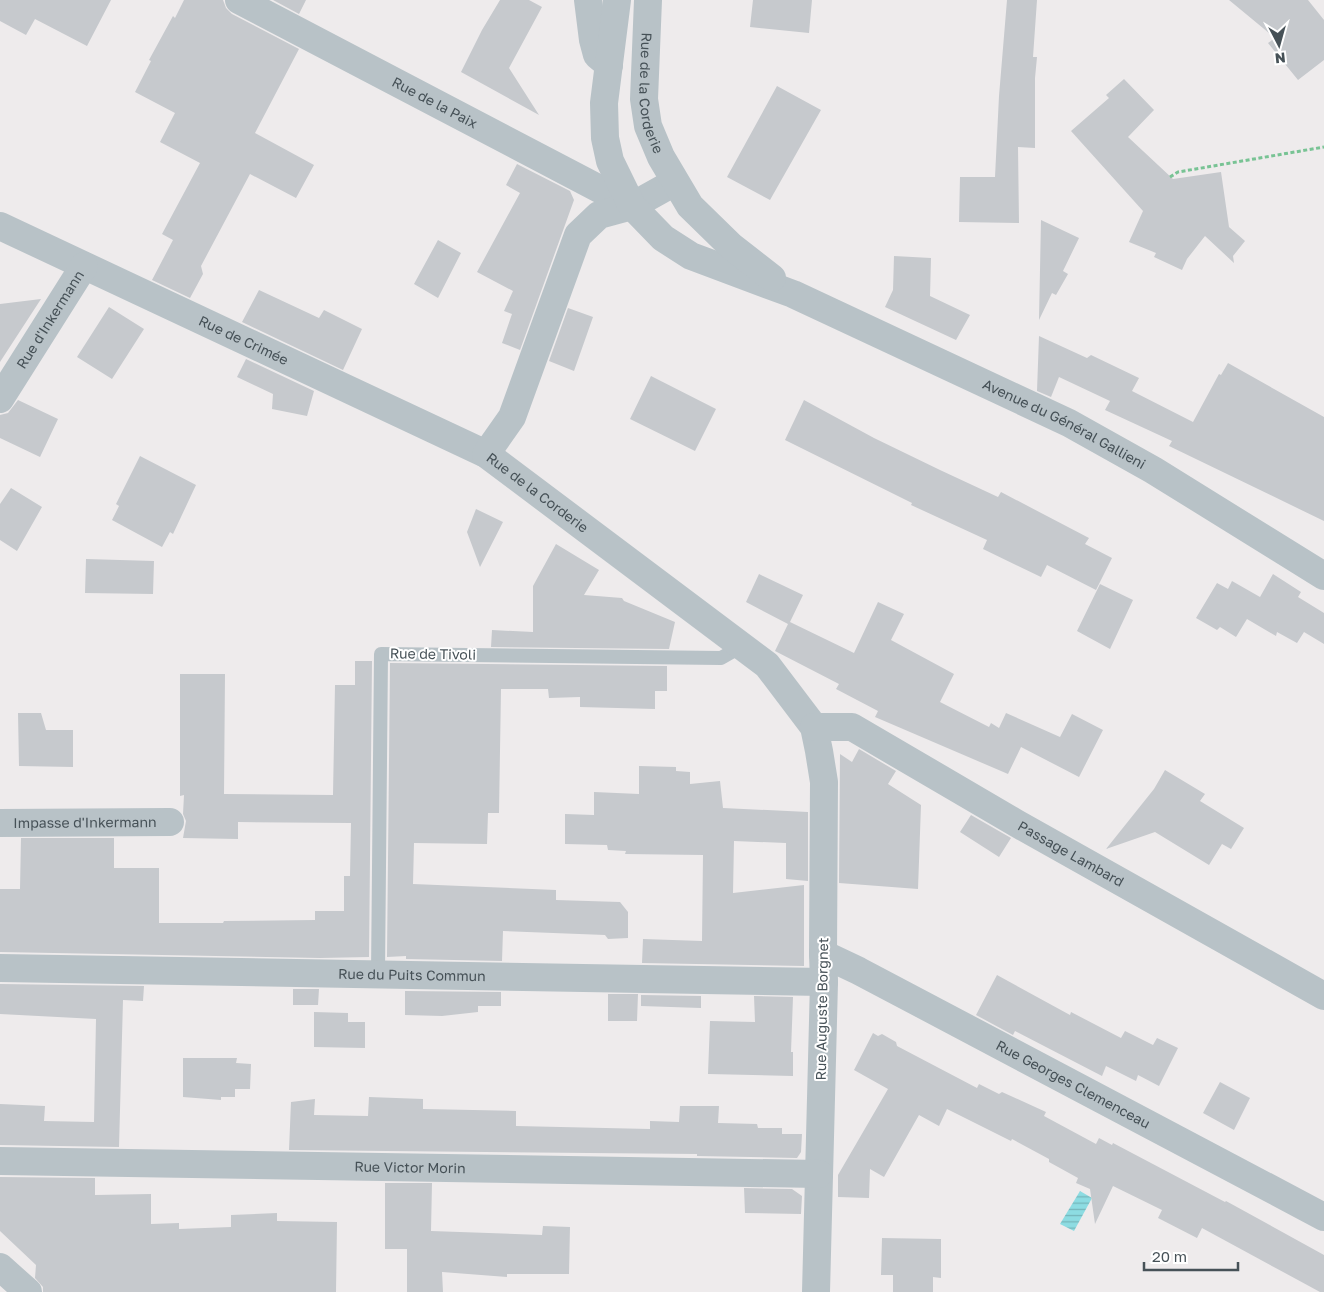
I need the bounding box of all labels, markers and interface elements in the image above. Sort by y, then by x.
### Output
north arrow [1254,20,1304,70]
street label: Rue de la Corderie [636,32,668,156]
text: N [1274,49,1287,67]
street label: Rue de la Paix [389,73,481,132]
street label: Rue d'Inkermann [12,267,87,372]
street label: Rue de Crimée [196,311,291,368]
street label: Avenue du Général Gallieni [980,375,1149,472]
street label: Rue de la Corderie [483,448,592,536]
street label: Rue de Tivoli [390,644,476,663]
street label: Impasse d'Inkermann [13,813,157,831]
street label: Passage Lambard [1015,817,1127,890]
street label: Rue Auguste Borgnet [812,938,831,1080]
street label: Rue du Puits Commun [338,965,486,984]
street label: Rue Georges Clemenceau [993,1036,1153,1132]
street label: Rue Victor Morin [354,1158,466,1176]
scale bar [1144,1240,1238,1272]
text: 20 m [1152,1247,1187,1265]

